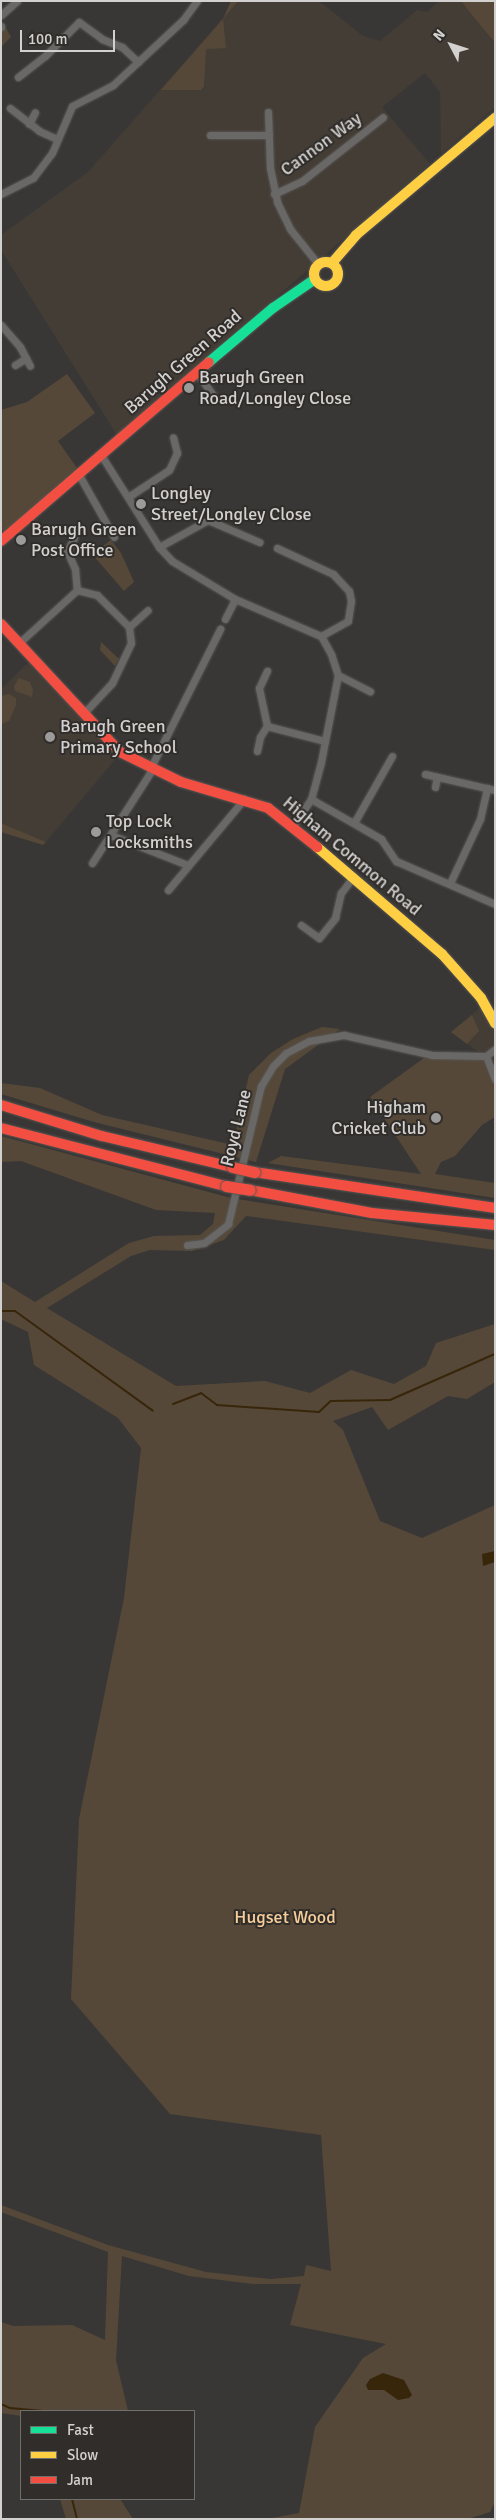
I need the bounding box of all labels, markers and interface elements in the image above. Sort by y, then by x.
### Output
scale bar [22,20,118,52]
north arrow [426,20,476,70]
text: N [429,26,449,44]
text: 100 m [28,30,68,48]
street label: Cannon Way [276,107,366,181]
street label: Barugh Green Road [120,305,246,419]
place label: Barugh Green Road/Longley Close [199,367,351,409]
marker: Barugh Green Road/Longley Close [183,382,195,394]
place label: Longley Street/Longley Close [151,483,312,526]
marker: Longley Street/Longley Close [135,498,147,510]
place label: Barugh Green Post Office [31,519,136,562]
marker: Barugh Green Post Office [15,534,27,546]
place label: Barugh Green Primary School [60,716,177,759]
marker: Barugh Green Primary School [44,731,56,743]
street label: Higham Common Road [278,792,426,920]
place label: Top Lock Locksmiths [106,811,193,854]
marker: Top Lock Locksmiths [90,826,102,838]
street label: Royd Lane [216,1087,256,1169]
place label: Higham Cricket Club [332,1097,426,1140]
marker: Higham Cricket Club [430,1112,442,1124]
park label: Hugset Wood [234,1906,336,1928]
legend [20,2410,195,2500]
text: Fast [67,2421,94,2439]
text: Slow [67,2446,98,2464]
text: Jam [67,2471,93,2489]

